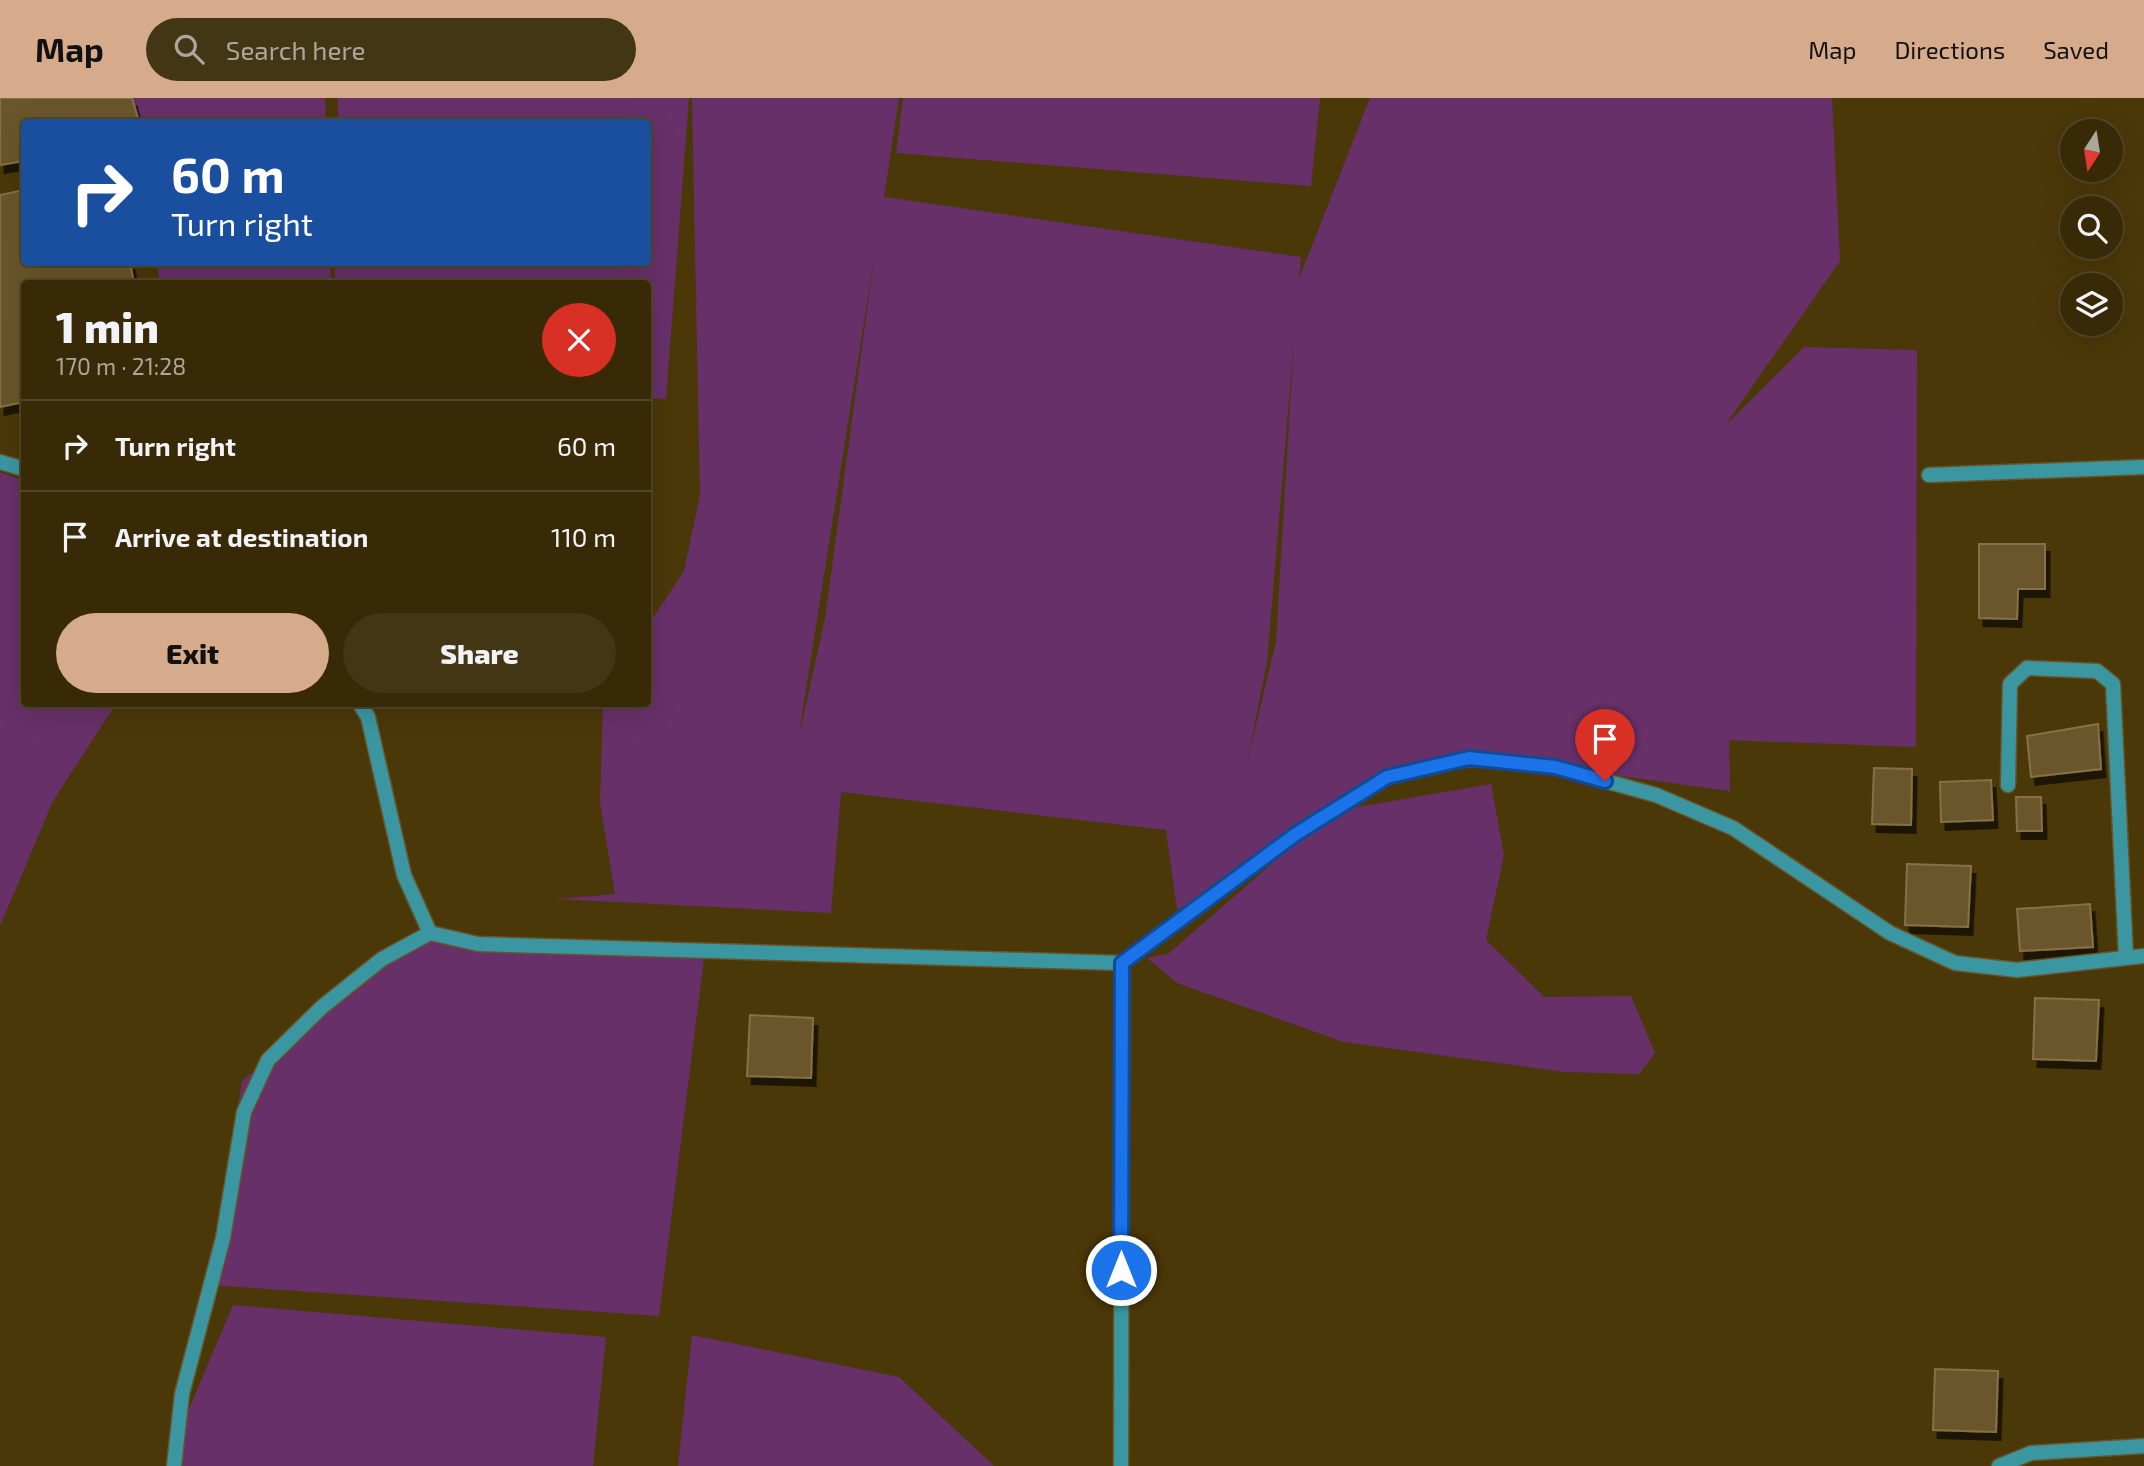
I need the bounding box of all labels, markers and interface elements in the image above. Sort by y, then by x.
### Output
search box [146,18,636,81]
text: Map [35,29,104,69]
icon: search [170,30,208,68]
text: Search here [226,34,365,65]
text: Map [1808,35,1856,64]
text: Directions [1894,35,2005,64]
text: Saved [2043,35,2109,64]
north arrow [2060,119,2123,182]
map controls [2060,119,2123,336]
text: 60 m [171,144,285,203]
icon: right [56,147,147,238]
button: search [2060,196,2123,259]
text: Turn right [171,204,313,242]
button: layers [2060,273,2123,336]
text: 1 min [56,301,159,351]
button: close [542,303,616,377]
text: 170 m · 21:28 [56,352,186,380]
icon: right [56,427,94,465]
text: Turn right [115,430,236,461]
text: 60 m [557,430,616,461]
icon: arrive [56,518,94,556]
text: Arrive at destination [115,521,368,552]
text: 110 m [551,521,616,552]
button: Exit [56,613,329,693]
button: Share [343,613,616,693]
pin [1575,709,1635,781]
icon: arrive [1586,720,1624,758]
position arrow [1084,1233,1158,1307]

